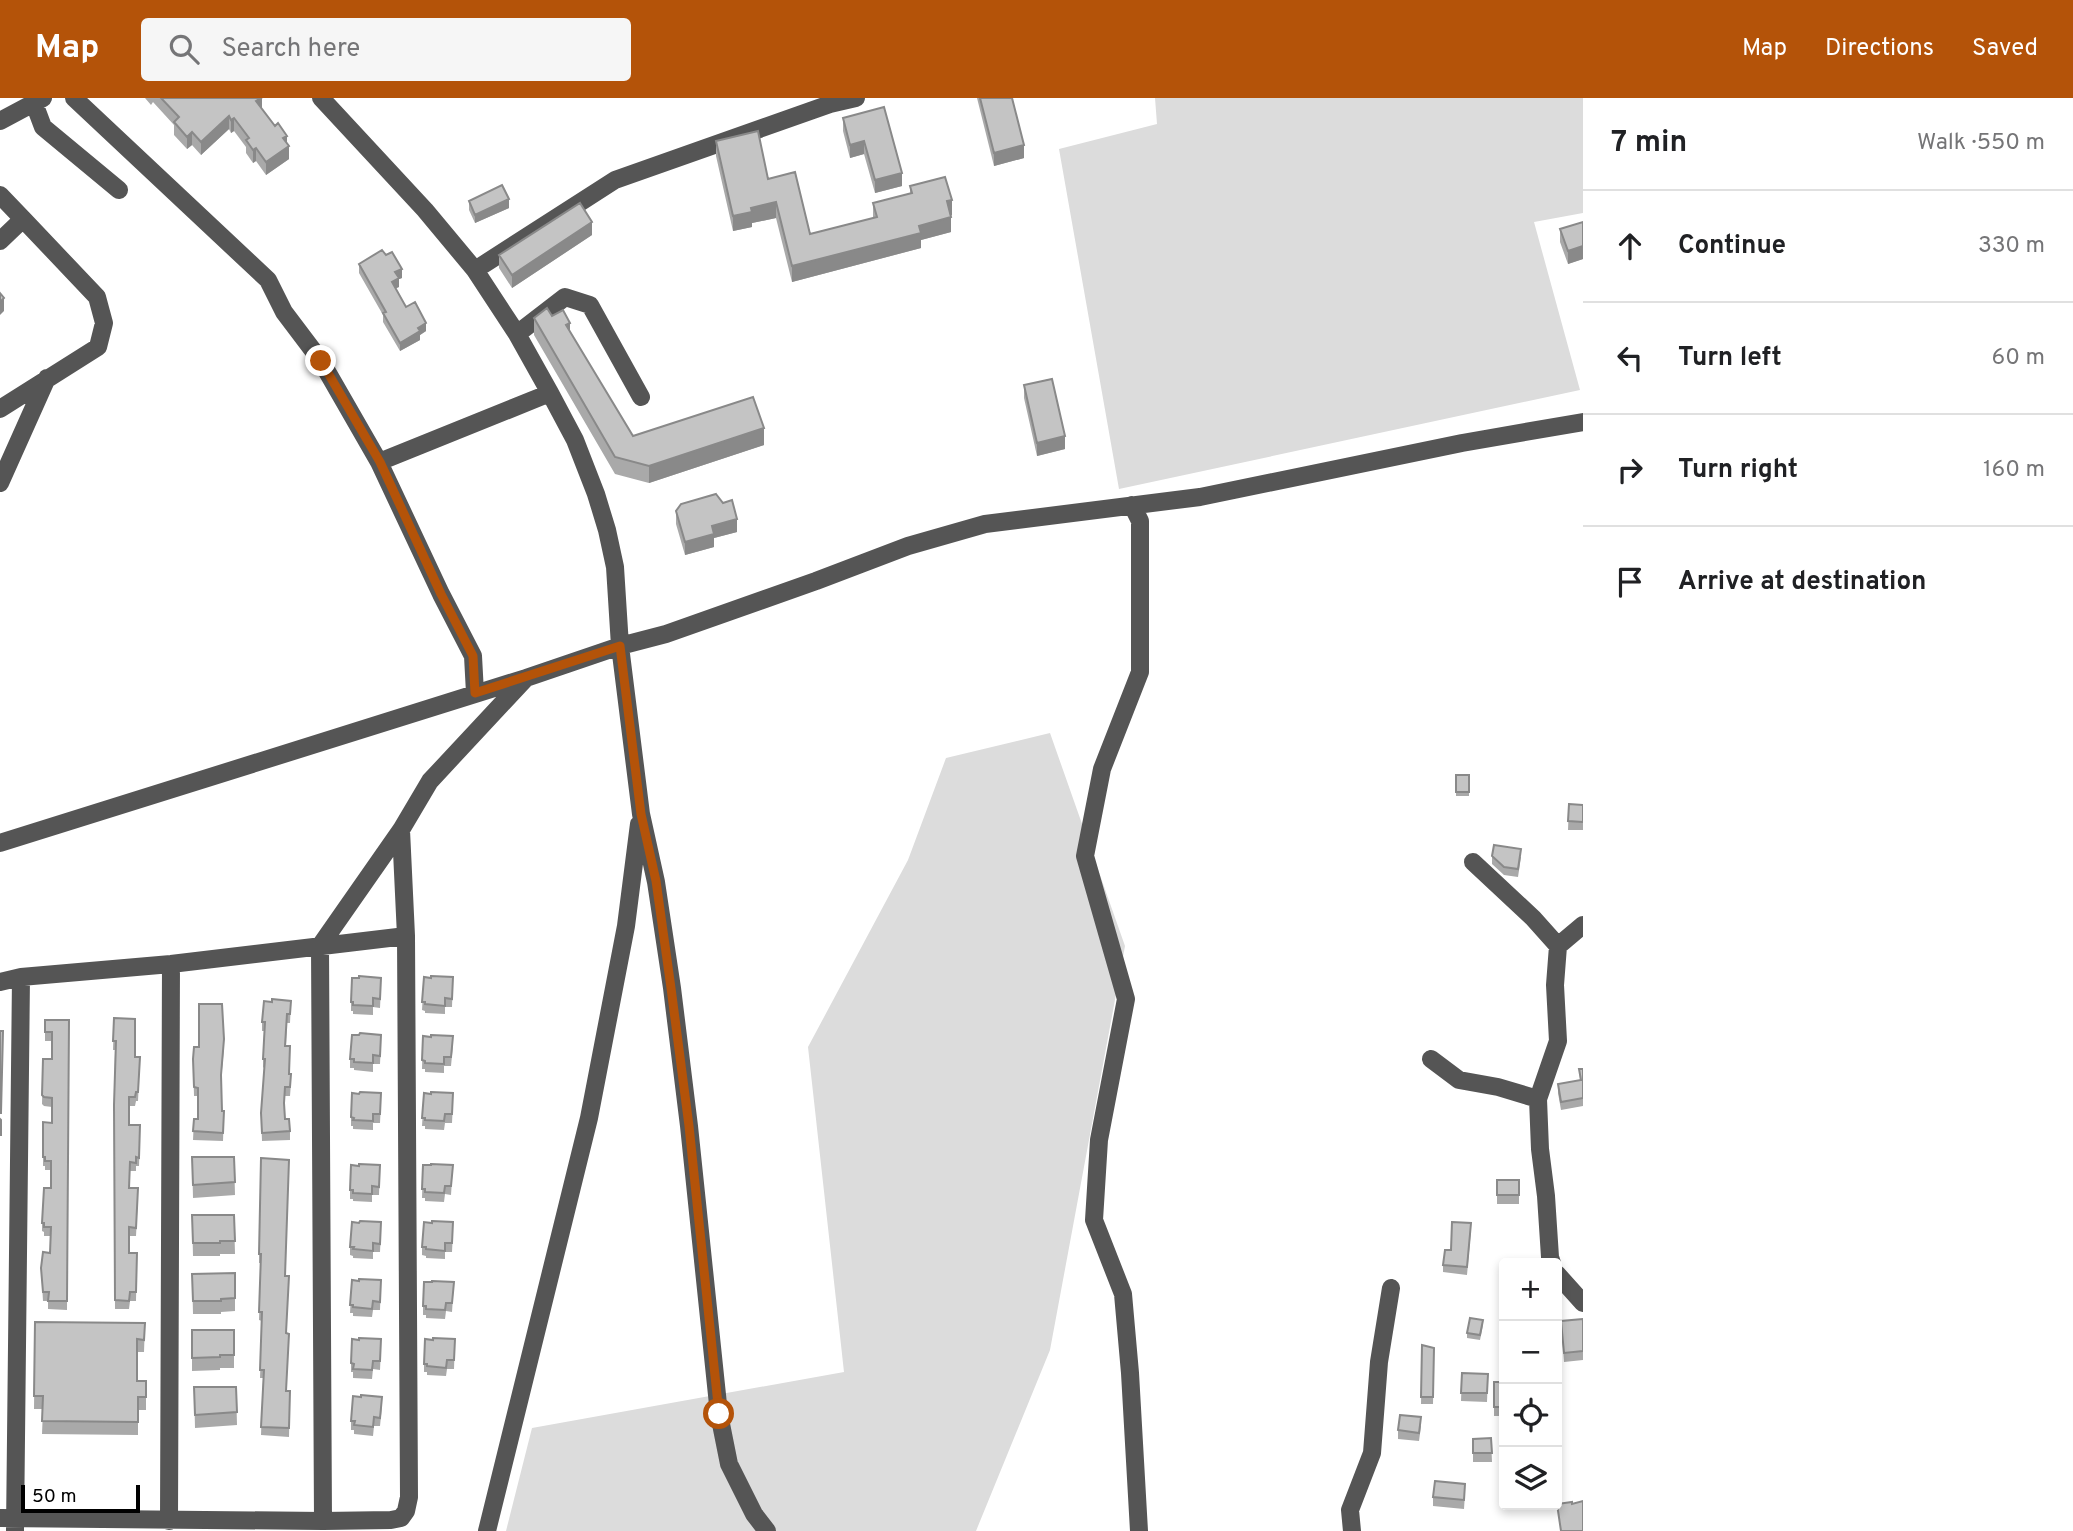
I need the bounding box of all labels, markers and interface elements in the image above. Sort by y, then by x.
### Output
search box [141,18,631,81]
text: Map [35,28,99,70]
icon: search [165,30,203,68]
text: Search here [221,33,360,66]
text: Map [1742,34,1787,64]
text: Directions [1825,34,1934,64]
text: Saved [1972,34,2038,64]
text: 7 min [1611,125,1687,162]
text: Walk · 550 m [1917,129,2045,158]
icon: ahead [1611,227,1649,265]
text: Continue [1678,230,1786,263]
text: 330 m [1978,232,2045,261]
icon: left [1611,339,1649,377]
text: Turn left [1678,342,1782,375]
text: 60 m [1992,344,2045,373]
route end [305,345,336,376]
icon: right [1611,451,1649,489]
text: Turn right [1678,454,1798,487]
text: 160 m [1983,456,2045,485]
icon: arrive [1611,563,1649,601]
text: Arrive at destination [1678,566,1926,599]
map controls [1499,1258,1562,1510]
button: + [1499,1258,1562,1321]
button: − [1499,1321,1562,1384]
button: locate [1499,1384,1562,1447]
route start [703,1398,734,1429]
button: layers [1499,1447,1562,1510]
scale bar [21,1482,140,1514]
text: 50 m [32,1485,77,1509]

